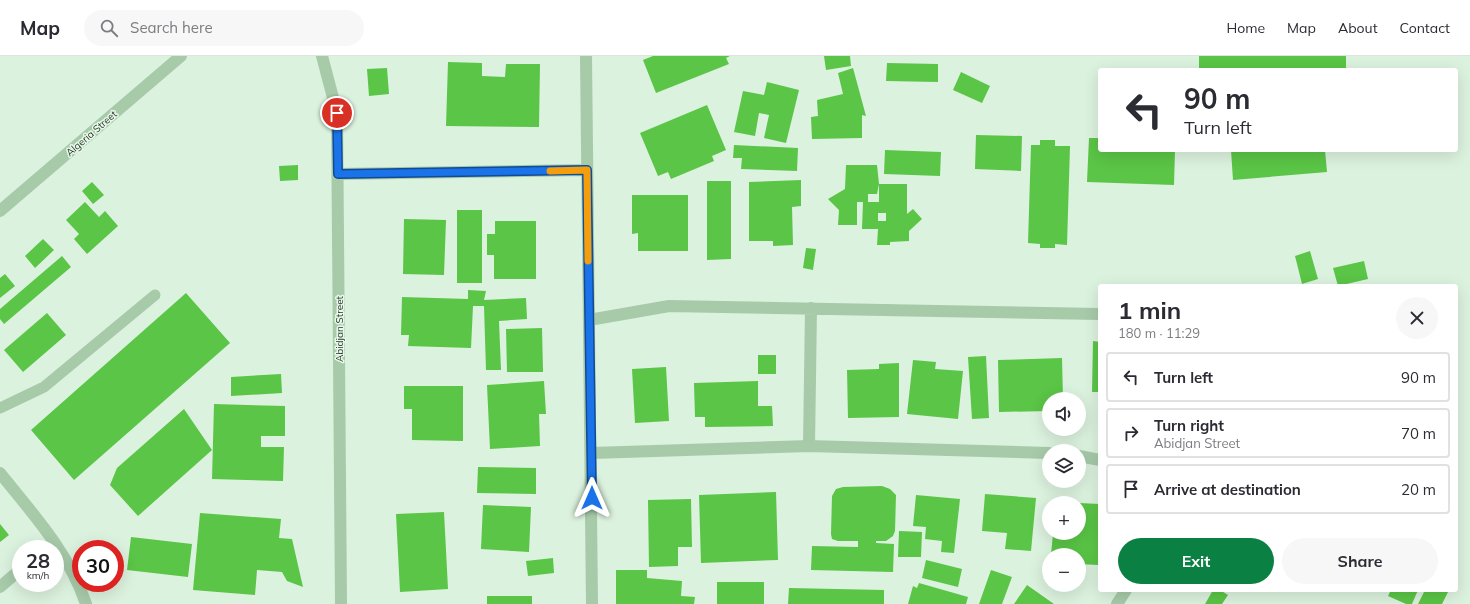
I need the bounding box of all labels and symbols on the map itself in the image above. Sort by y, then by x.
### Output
pin [320,96,354,130]
street label: Algeria Street [63,107,120,159]
street label: Abidjan Street [333,295,346,362]
position arrow [571,477,613,519]
speed limit sign: 30 [72,540,124,592]

